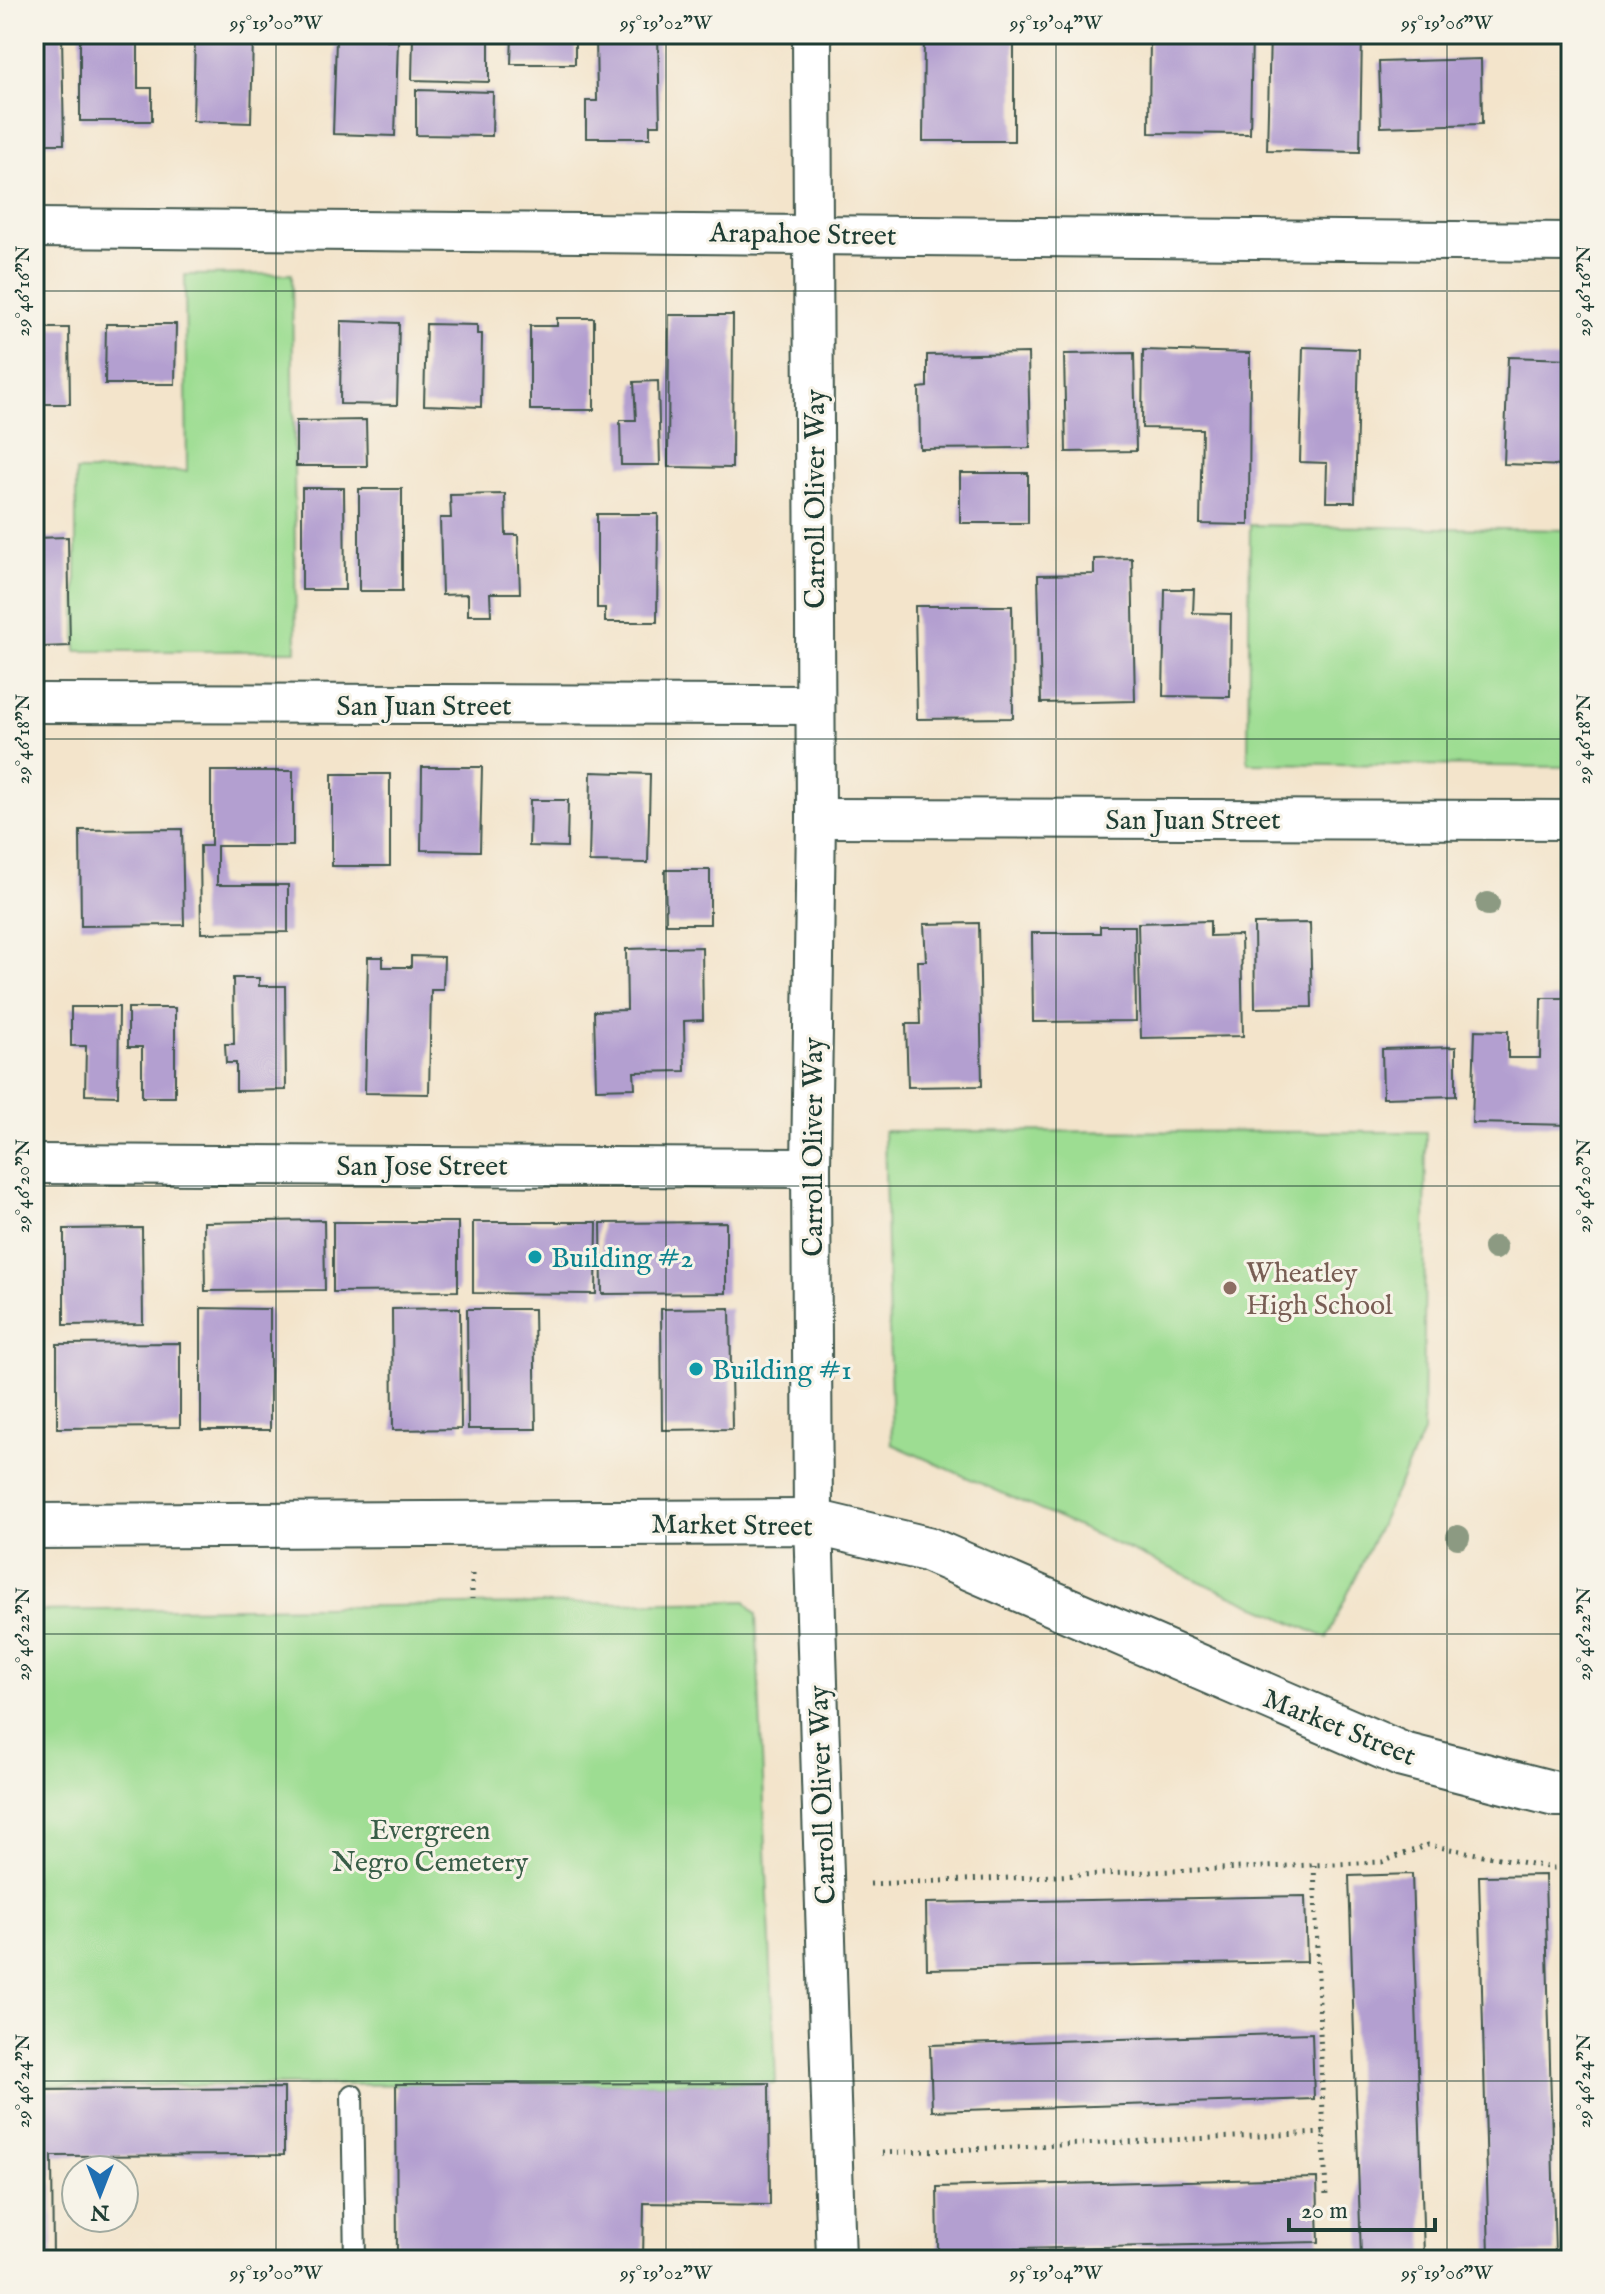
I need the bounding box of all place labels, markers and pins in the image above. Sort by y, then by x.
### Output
place label: Building #2 [551,1242,693,1277]
marker: Building #2 [526,1248,544,1266]
place label: Wheatley High School [1246,1257,1393,1324]
marker: Wheatley High School [1221,1279,1239,1297]
place label: Building #1 [712,1354,852,1389]
marker: Building #1 [687,1360,705,1378]

